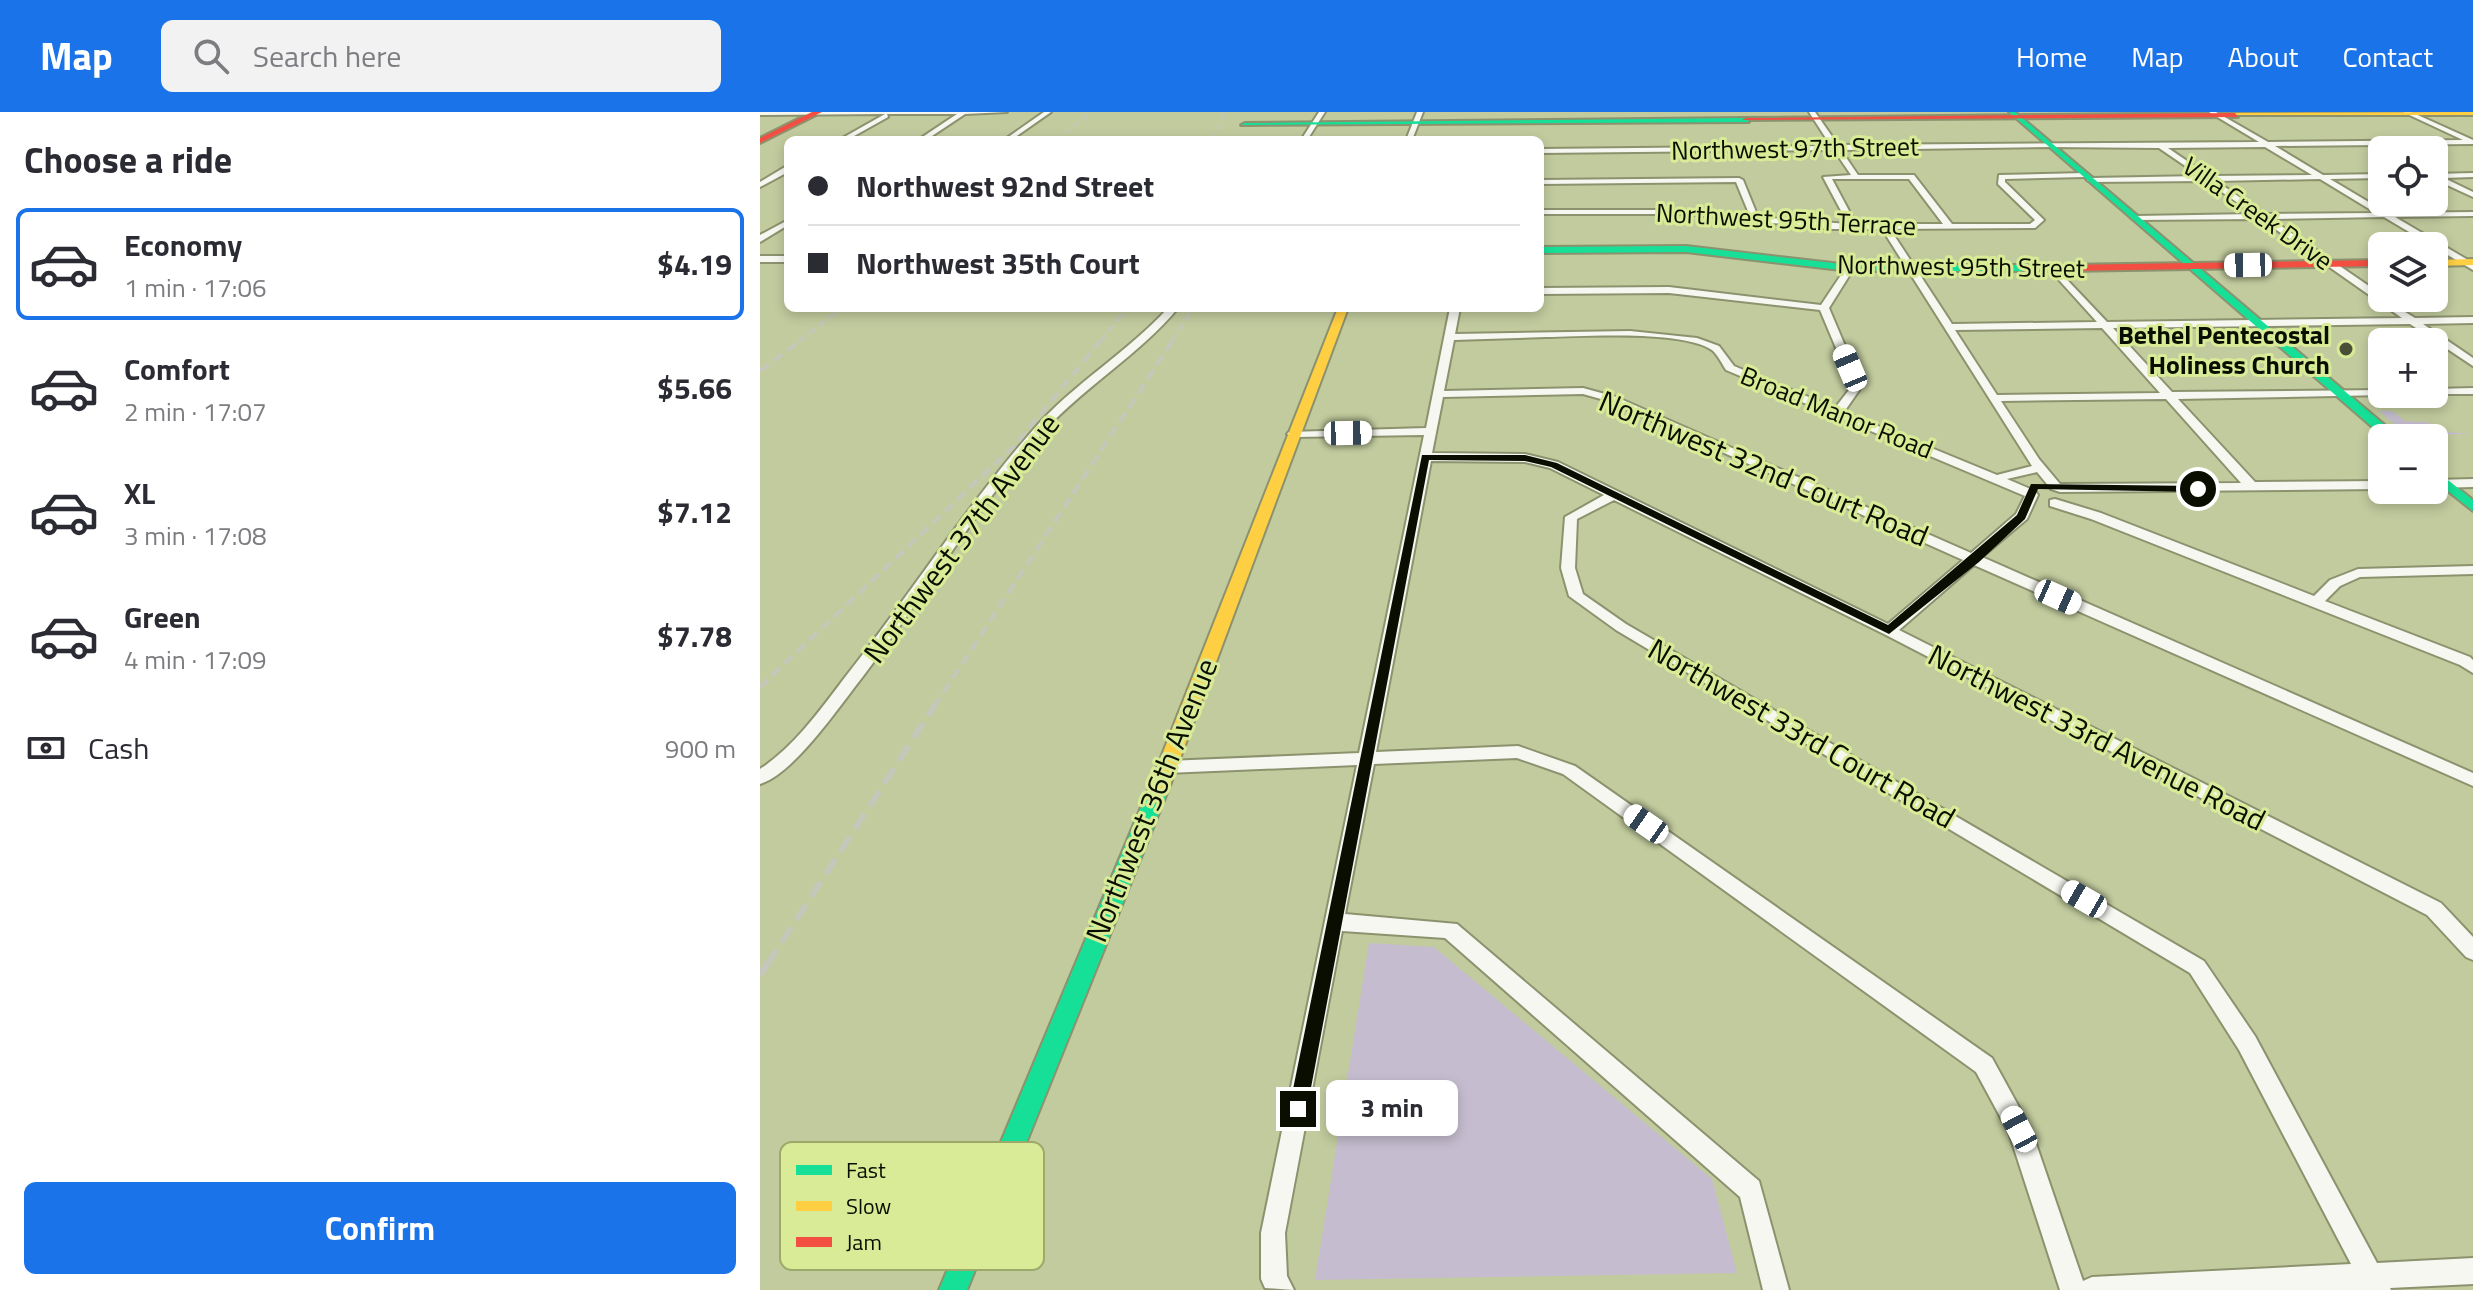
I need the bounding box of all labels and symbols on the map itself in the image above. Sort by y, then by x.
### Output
street label: Northwest 97th Street [1671,126,1919,170]
street label: Villa Creek Drive [2175,147,2341,279]
street label: Northwest 95th Terrace [1655,193,1917,245]
street label: Northwest 95th Street [1837,244,2085,288]
car [2224,253,2272,277]
place label: Bethel Pentecostal Holiness Church [2118,315,2330,384]
marker: Bethel Pentecostal Holiness Church [2337,340,2355,358]
car [1830,341,1870,395]
street label: Broad Manor Road [1735,356,1939,468]
street label: Northwest 32nd Court Road [1592,378,1936,558]
street label: Northwest 37th Avenue [852,403,1070,673]
car [1324,421,1372,445]
route start [2180,471,2216,507]
car [2031,576,2085,618]
street label: Northwest 33rd Court Road [1640,626,1964,840]
street label: Northwest 33rd Avenue Road [1920,632,2274,842]
street label: Northwest 36th Avenue [1073,651,1229,949]
car [1619,800,1673,848]
car [2057,877,2111,921]
callout: 3 min [1326,1081,1458,1137]
route end [1280,1091,1316,1127]
car [1997,1102,2041,1156]
legend [780,1142,1044,1270]
text: Fast [846,1153,886,1187]
text: Slow [846,1189,892,1223]
text: Jam [846,1225,882,1259]

